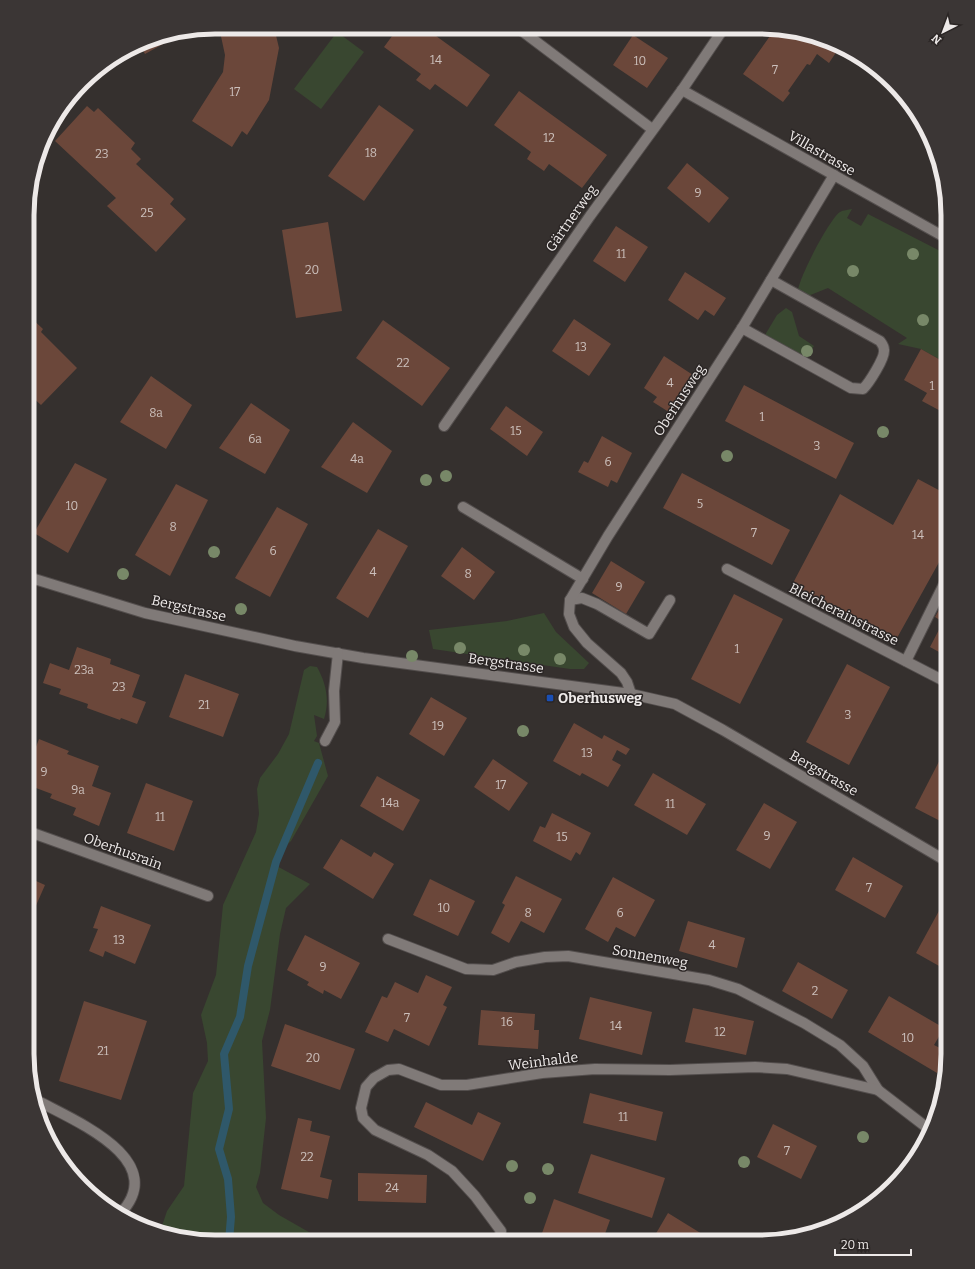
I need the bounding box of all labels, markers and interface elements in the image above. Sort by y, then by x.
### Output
north arrow [923,12,963,52]
text: N [929,31,944,47]
house number: 14 [430,53,442,67]
house number: 10 [634,54,646,68]
house number: 7 [772,63,778,77]
house number: 17 [230,85,240,99]
street label: Villastrasse [785,127,858,180]
house number: 12 [543,131,555,145]
house number: 18 [365,146,377,160]
house number: 23 [95,147,109,161]
street label: Gärtnerweg [542,181,601,255]
house number: 9 [694,186,702,200]
house number: 25 [141,206,153,220]
house number: 11 [616,247,626,261]
house number: 20 [305,263,319,277]
house number: 13 [575,340,587,354]
house number: 22 [396,356,410,370]
street label: Oberhusweg [650,361,709,439]
house number: 4 [666,376,674,390]
house number: 1 [930,379,935,393]
house number: 8a [149,406,163,420]
house number: 1 [760,410,765,424]
house number: 15 [510,424,522,438]
house number: 6a [248,432,262,446]
house number: 3 [814,439,821,453]
house number: 4a [350,452,364,466]
house number: 6 [604,455,612,469]
house number: 5 [697,497,703,511]
house number: 10 [66,499,78,513]
house number: 8 [169,520,177,534]
house number: 7 [751,526,757,540]
house number: 14 [912,528,924,542]
house number: 6 [269,544,277,558]
house number: 4 [369,565,377,579]
house number: 8 [464,567,472,581]
street label: Bleicherainstrasse [786,579,901,649]
house number: 9 [615,580,623,594]
street label: Bergstrasse [150,592,228,625]
house number: 1 [735,642,740,656]
street label: Bergstrasse [467,650,545,677]
house number: 23a [74,663,94,677]
house number: 23 [112,680,126,694]
place label: Oberhusweg [558,690,642,707]
marker: Oberhusweg [545,693,555,703]
house number: 21 [198,698,210,712]
house number: 3 [845,708,852,722]
house number: 19 [432,719,444,733]
house number: 13 [581,746,593,760]
street label: Bergstrasse [786,747,861,800]
house number: 9 [40,765,48,779]
house number: 17 [496,778,506,792]
house number: 9a [71,783,85,797]
house number: 14a [381,796,400,810]
house number: 11 [665,797,675,811]
house number: 11 [155,810,165,824]
street label: Oberhusrain [81,829,165,874]
house number: 9 [763,829,771,843]
house number: 15 [556,830,568,844]
house number: 7 [866,881,872,895]
house number: 10 [438,901,450,915]
house number: 8 [524,906,532,920]
house number: 6 [616,906,624,920]
house number: 13 [113,933,125,947]
house number: 4 [708,938,716,952]
street label: Sonnenweg [611,941,689,972]
house number: 9 [319,960,327,974]
house number: 2 [812,984,818,998]
house number: 7 [404,1011,410,1025]
house number: 16 [501,1015,513,1029]
house number: 14 [610,1019,622,1033]
house number: 12 [714,1025,726,1039]
house number: 10 [902,1031,914,1045]
house number: 21 [97,1044,109,1058]
street label: Weinhalde [507,1049,579,1074]
house number: 20 [306,1051,320,1065]
house number: 11 [618,1110,628,1124]
house number: 7 [784,1144,790,1158]
house number: 22 [300,1150,314,1164]
house number: 24 [385,1181,399,1195]
scale bar [835,1231,911,1257]
text: 20 m [841,1238,870,1252]

